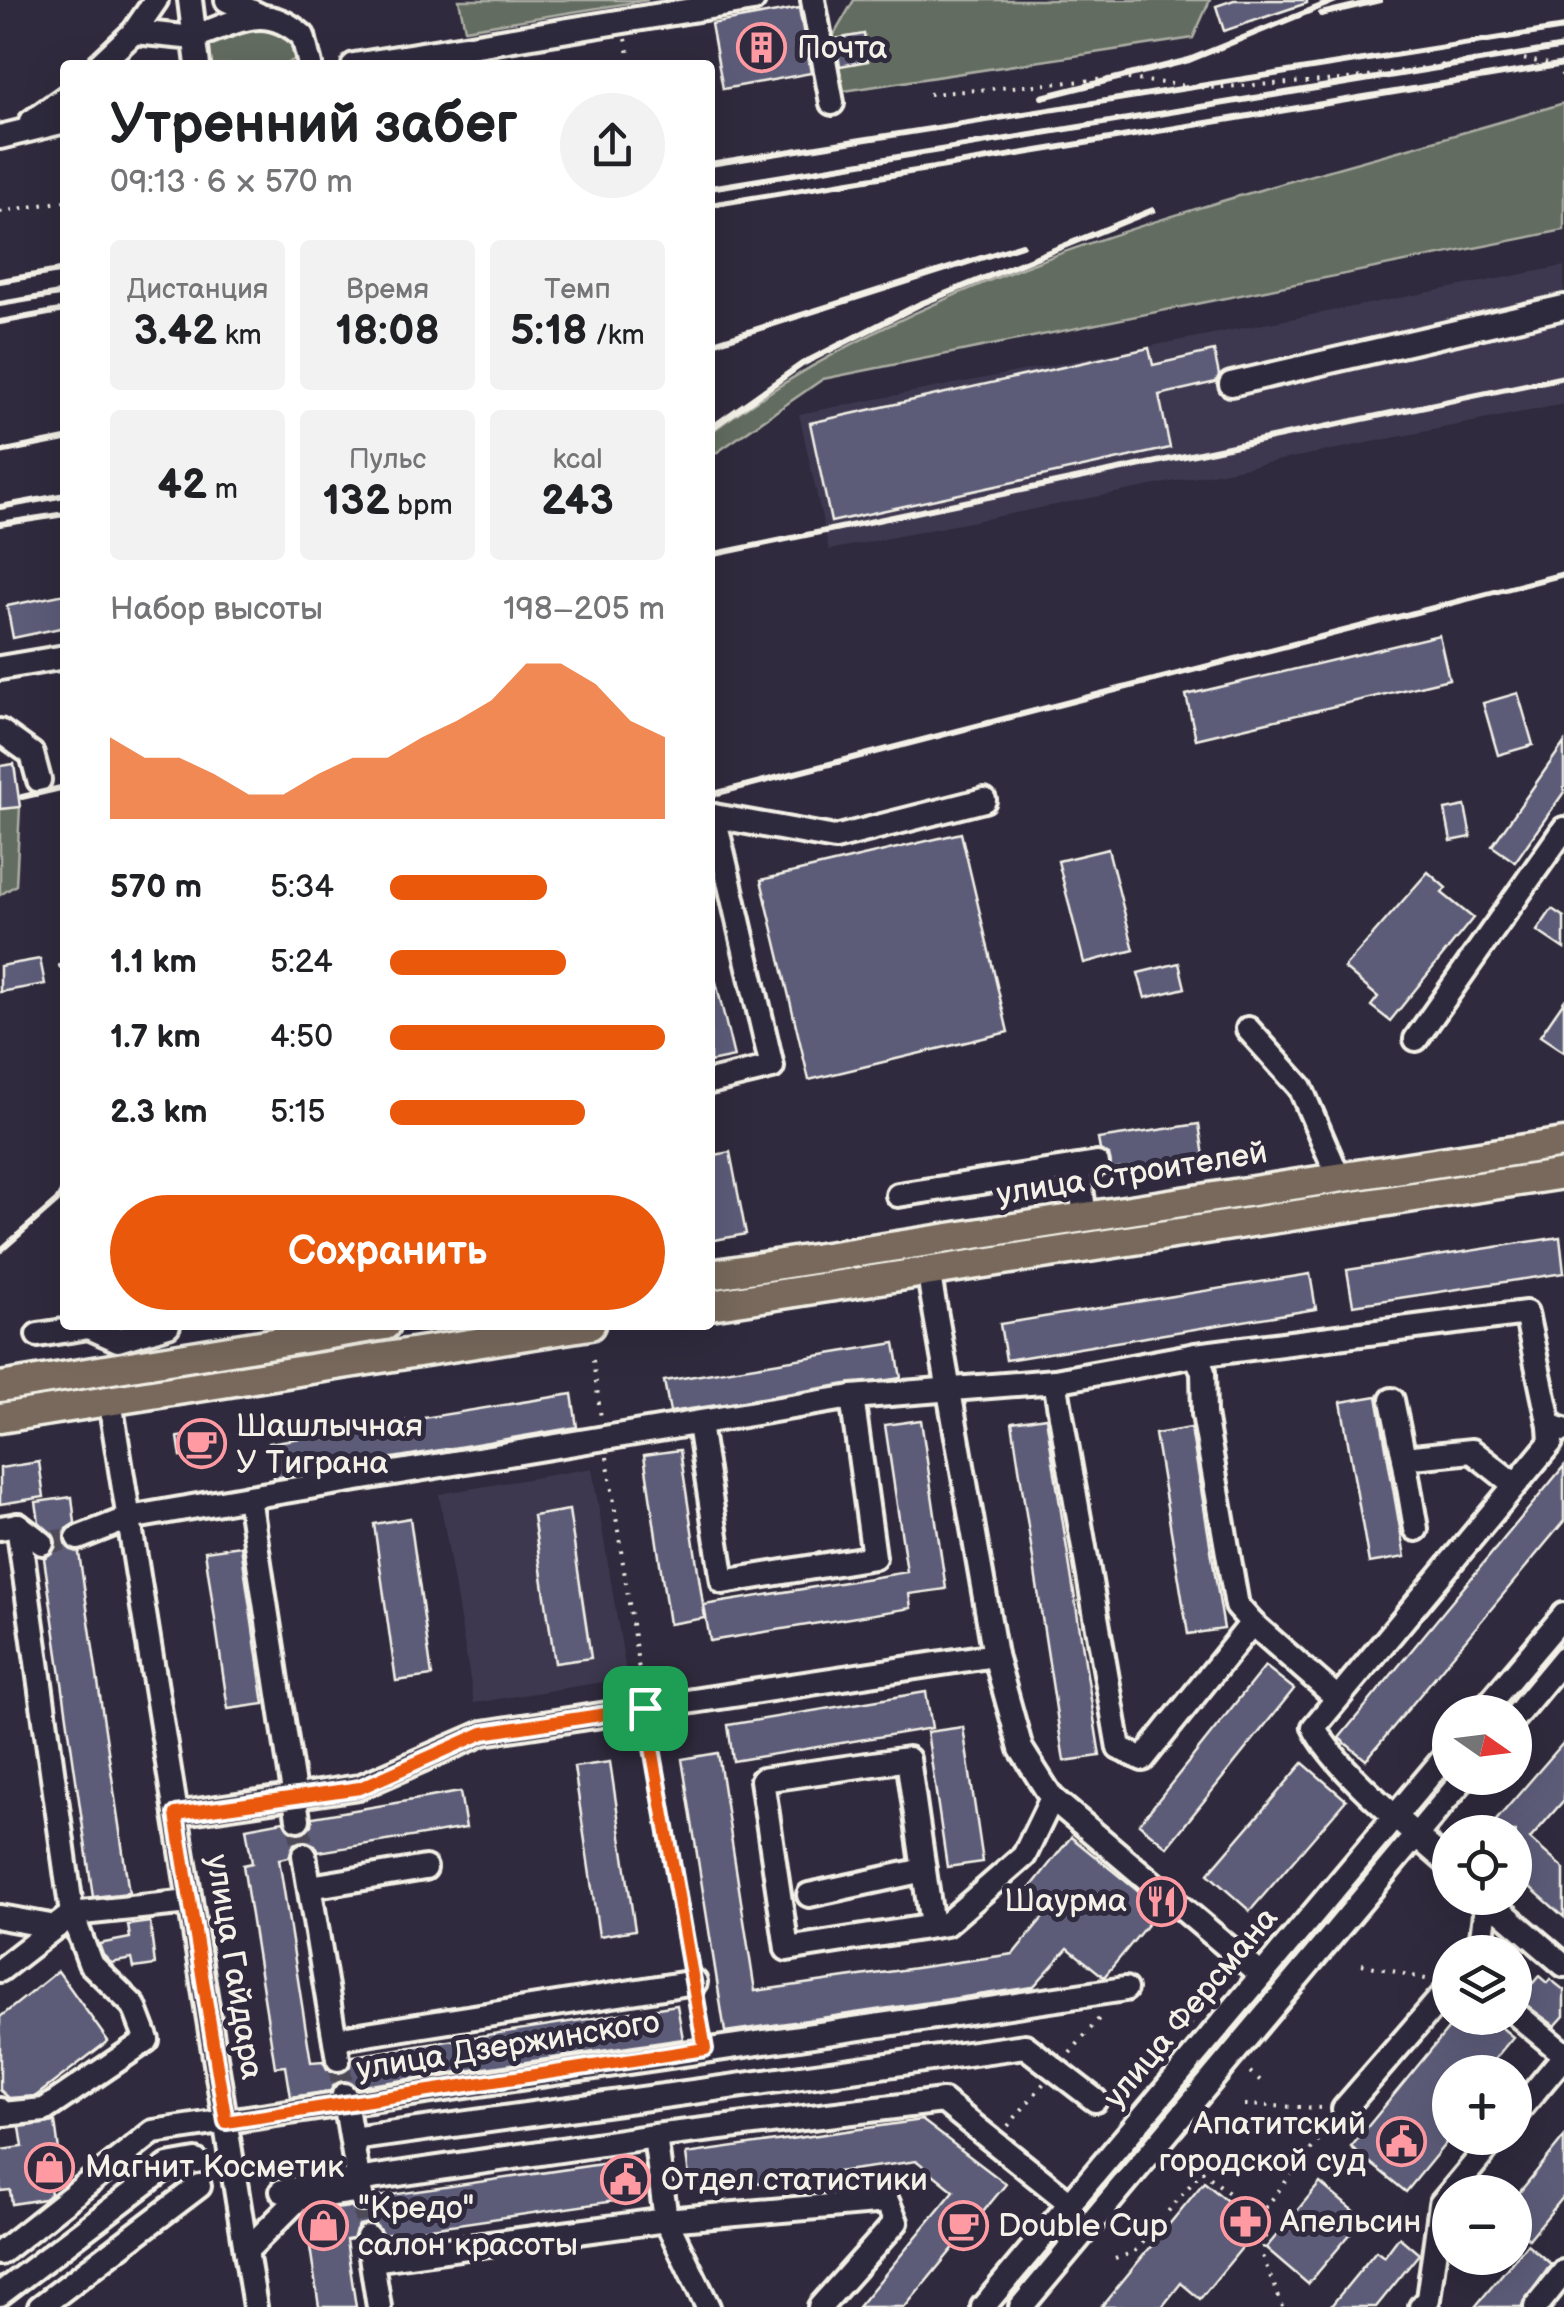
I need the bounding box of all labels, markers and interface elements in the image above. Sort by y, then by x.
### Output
building icon: Почта [736,22,788,74]
place label: Почта [797,29,887,68]
text: Утренний забег [110,92,518,159]
button: share [560,93,665,198]
text: 09:13 · 6 × 570 m [110,163,353,202]
text: Дистанция [127,273,268,306]
text: Время [346,273,429,306]
text: Темп [544,273,611,306]
text: 3.42 [133,306,217,357]
text: 18:08 [335,306,440,357]
text: 5:18 [510,306,588,357]
text: km [217,319,262,352]
text: /km [588,319,645,352]
text: Пульс [349,443,426,476]
text: kcal [552,443,603,476]
text: 42 [157,460,207,511]
text: m [207,473,238,506]
text: 132 [322,476,390,527]
text: 243 [541,476,614,527]
text: bpm [390,489,453,522]
text: Набор высоты [110,590,323,629]
text: 198–205 m [503,590,665,629]
text: 570 m [110,868,202,907]
text: 5:34 [270,868,334,907]
text: 1.1 km [110,943,197,982]
text: 5:24 [270,943,333,982]
text: 1.7 km [110,1018,201,1057]
text: 4:50 [270,1018,333,1057]
text: 2.3 km [110,1093,208,1132]
text: 5:15 [270,1093,326,1132]
street label: улица Строителей [994,1133,1270,1215]
button: Сохранить [110,1195,665,1310]
place label: Шашлычная У Тиграна [236,1407,423,1483]
cafe icon: Шашлычная У Тиграна [175,1418,227,1470]
pin [603,1666,688,1751]
icon: arrive [618,1681,673,1736]
north arrow [1432,1695,1532,1795]
map controls [1432,1695,1532,2275]
button: locate [1432,1815,1532,1915]
street label: улица Гайдара [197,1852,271,2082]
restaurant icon: Шаурма [1136,1875,1188,1927]
place label: Шаурма [1004,1882,1127,1921]
street label: улица Ферсмана [1096,1899,1287,2117]
button: layers [1432,1935,1532,2035]
street label: улица Дзержинского [354,2003,662,2089]
button: + [1432,2055,1532,2155]
place label: Апатитский городской суд [1159,2105,1366,2181]
public building icon: Апатитский городской суд [1375,2116,1427,2168]
shop icon: Магнит Косметик [24,2141,76,2193]
place label: Магнит Косметик [85,2148,344,2187]
public building icon: Отдел статистики [600,2154,652,2206]
place label: Отдел статистики [661,2161,928,2200]
button: − [1432,2175,1532,2275]
place label: "Кредо" салон красоты [358,2189,578,2265]
pharmacy icon: Апельсин [1219,2196,1271,2248]
shop icon: "Кредо" салон красоты [297,2200,349,2252]
cafe icon: Double Cup [937,2200,989,2252]
place label: Апельсин [1279,2203,1421,2242]
place label: Double Cup [998,2207,1168,2246]

